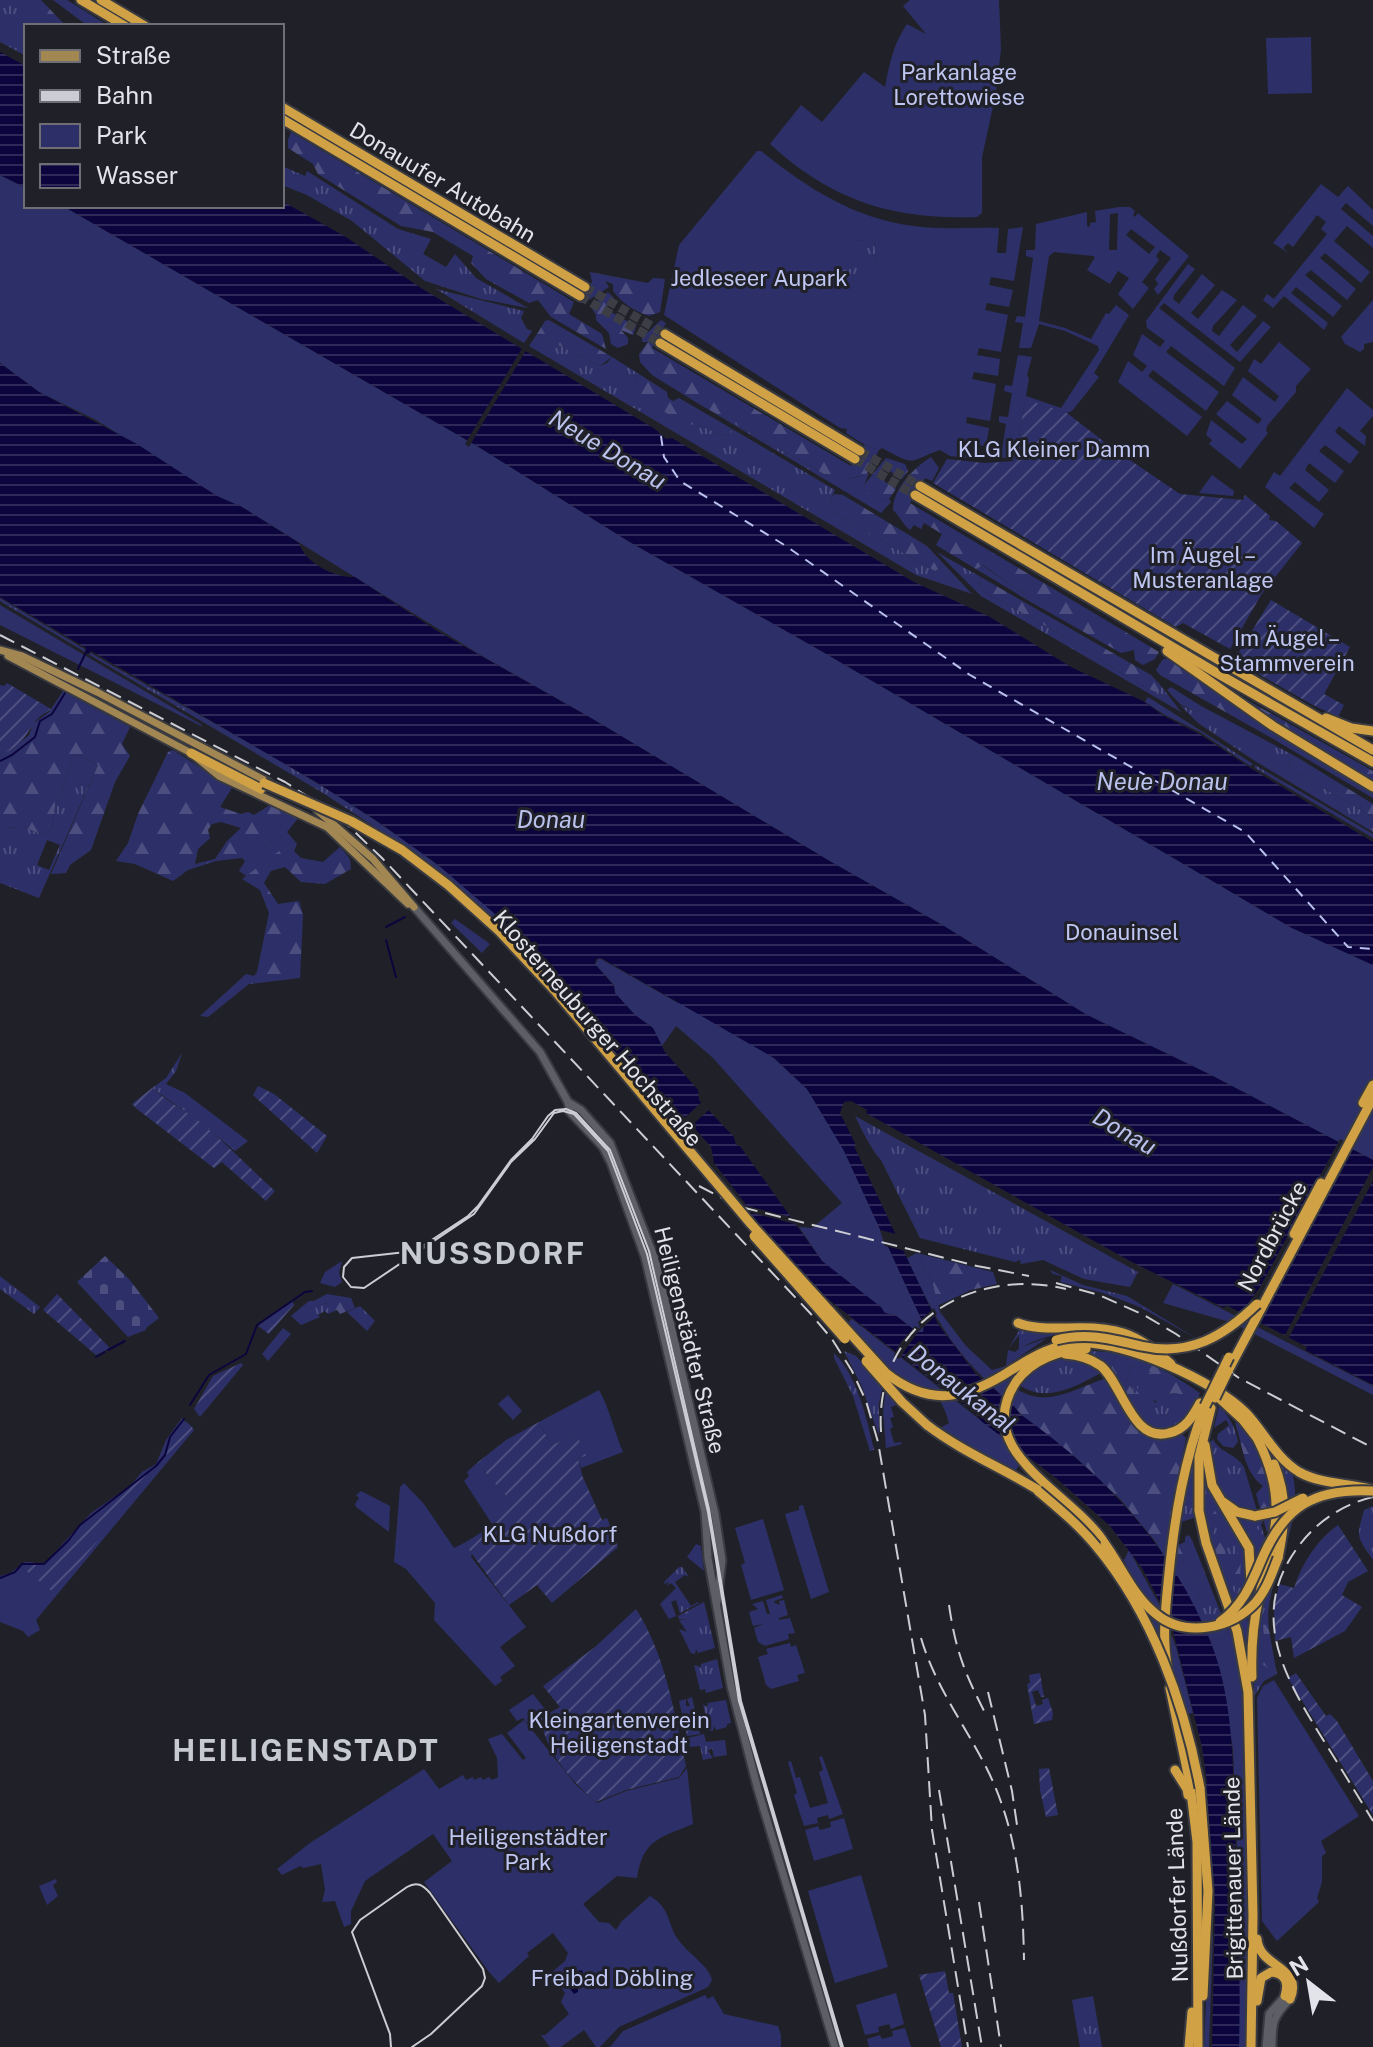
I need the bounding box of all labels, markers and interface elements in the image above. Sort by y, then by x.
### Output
legend [24,24,284,208]
text: Straße [96,41,171,69]
park label: Parkanlage Lorettowiese [893,59,1025,110]
text: Bahn [96,81,153,109]
street label: Donauufer Autobahn [345,116,541,248]
text: Park [96,121,147,149]
text: Wasser [96,161,178,189]
park label: Jedleseer Aupark [670,265,848,291]
water label: Neue Donau [544,403,672,495]
park label: KLG Kleiner Damm [958,436,1150,462]
park label: Im Äugel – Musteranlage [1132,541,1274,593]
park label: Im Äugel – Stammverein [1219,624,1355,676]
water label: Neue Donau [1096,767,1228,795]
water label: Donau [517,805,585,833]
street label: Klosterneuburger Hochstraße [488,905,708,1151]
park label: Donauinsel [1065,919,1179,945]
water label: Donau [1088,1102,1162,1160]
street label: Nordbrücke [1232,1176,1312,1296]
street label: Heiligenstädter Straße [649,1224,731,1456]
district label: NUSSDORF [400,1235,586,1271]
water label: Donaukanal [903,1338,1021,1438]
park label: KLG Nußdorf [483,1521,617,1547]
park label: Kleingartenverein Heiligenstadt [528,1707,710,1758]
district label: HEILIGENSTADT [172,1732,440,1768]
street label: Brigittenauer Lände [1218,1776,1248,1980]
street label: Nußdorfer Lände [1161,1807,1193,1983]
park label: Heiligenstädter Park [448,1824,608,1875]
north arrow [1269,1943,1349,2023]
text: N [1285,1950,1313,1981]
park label: Freibad Döbling [531,1965,693,1991]

